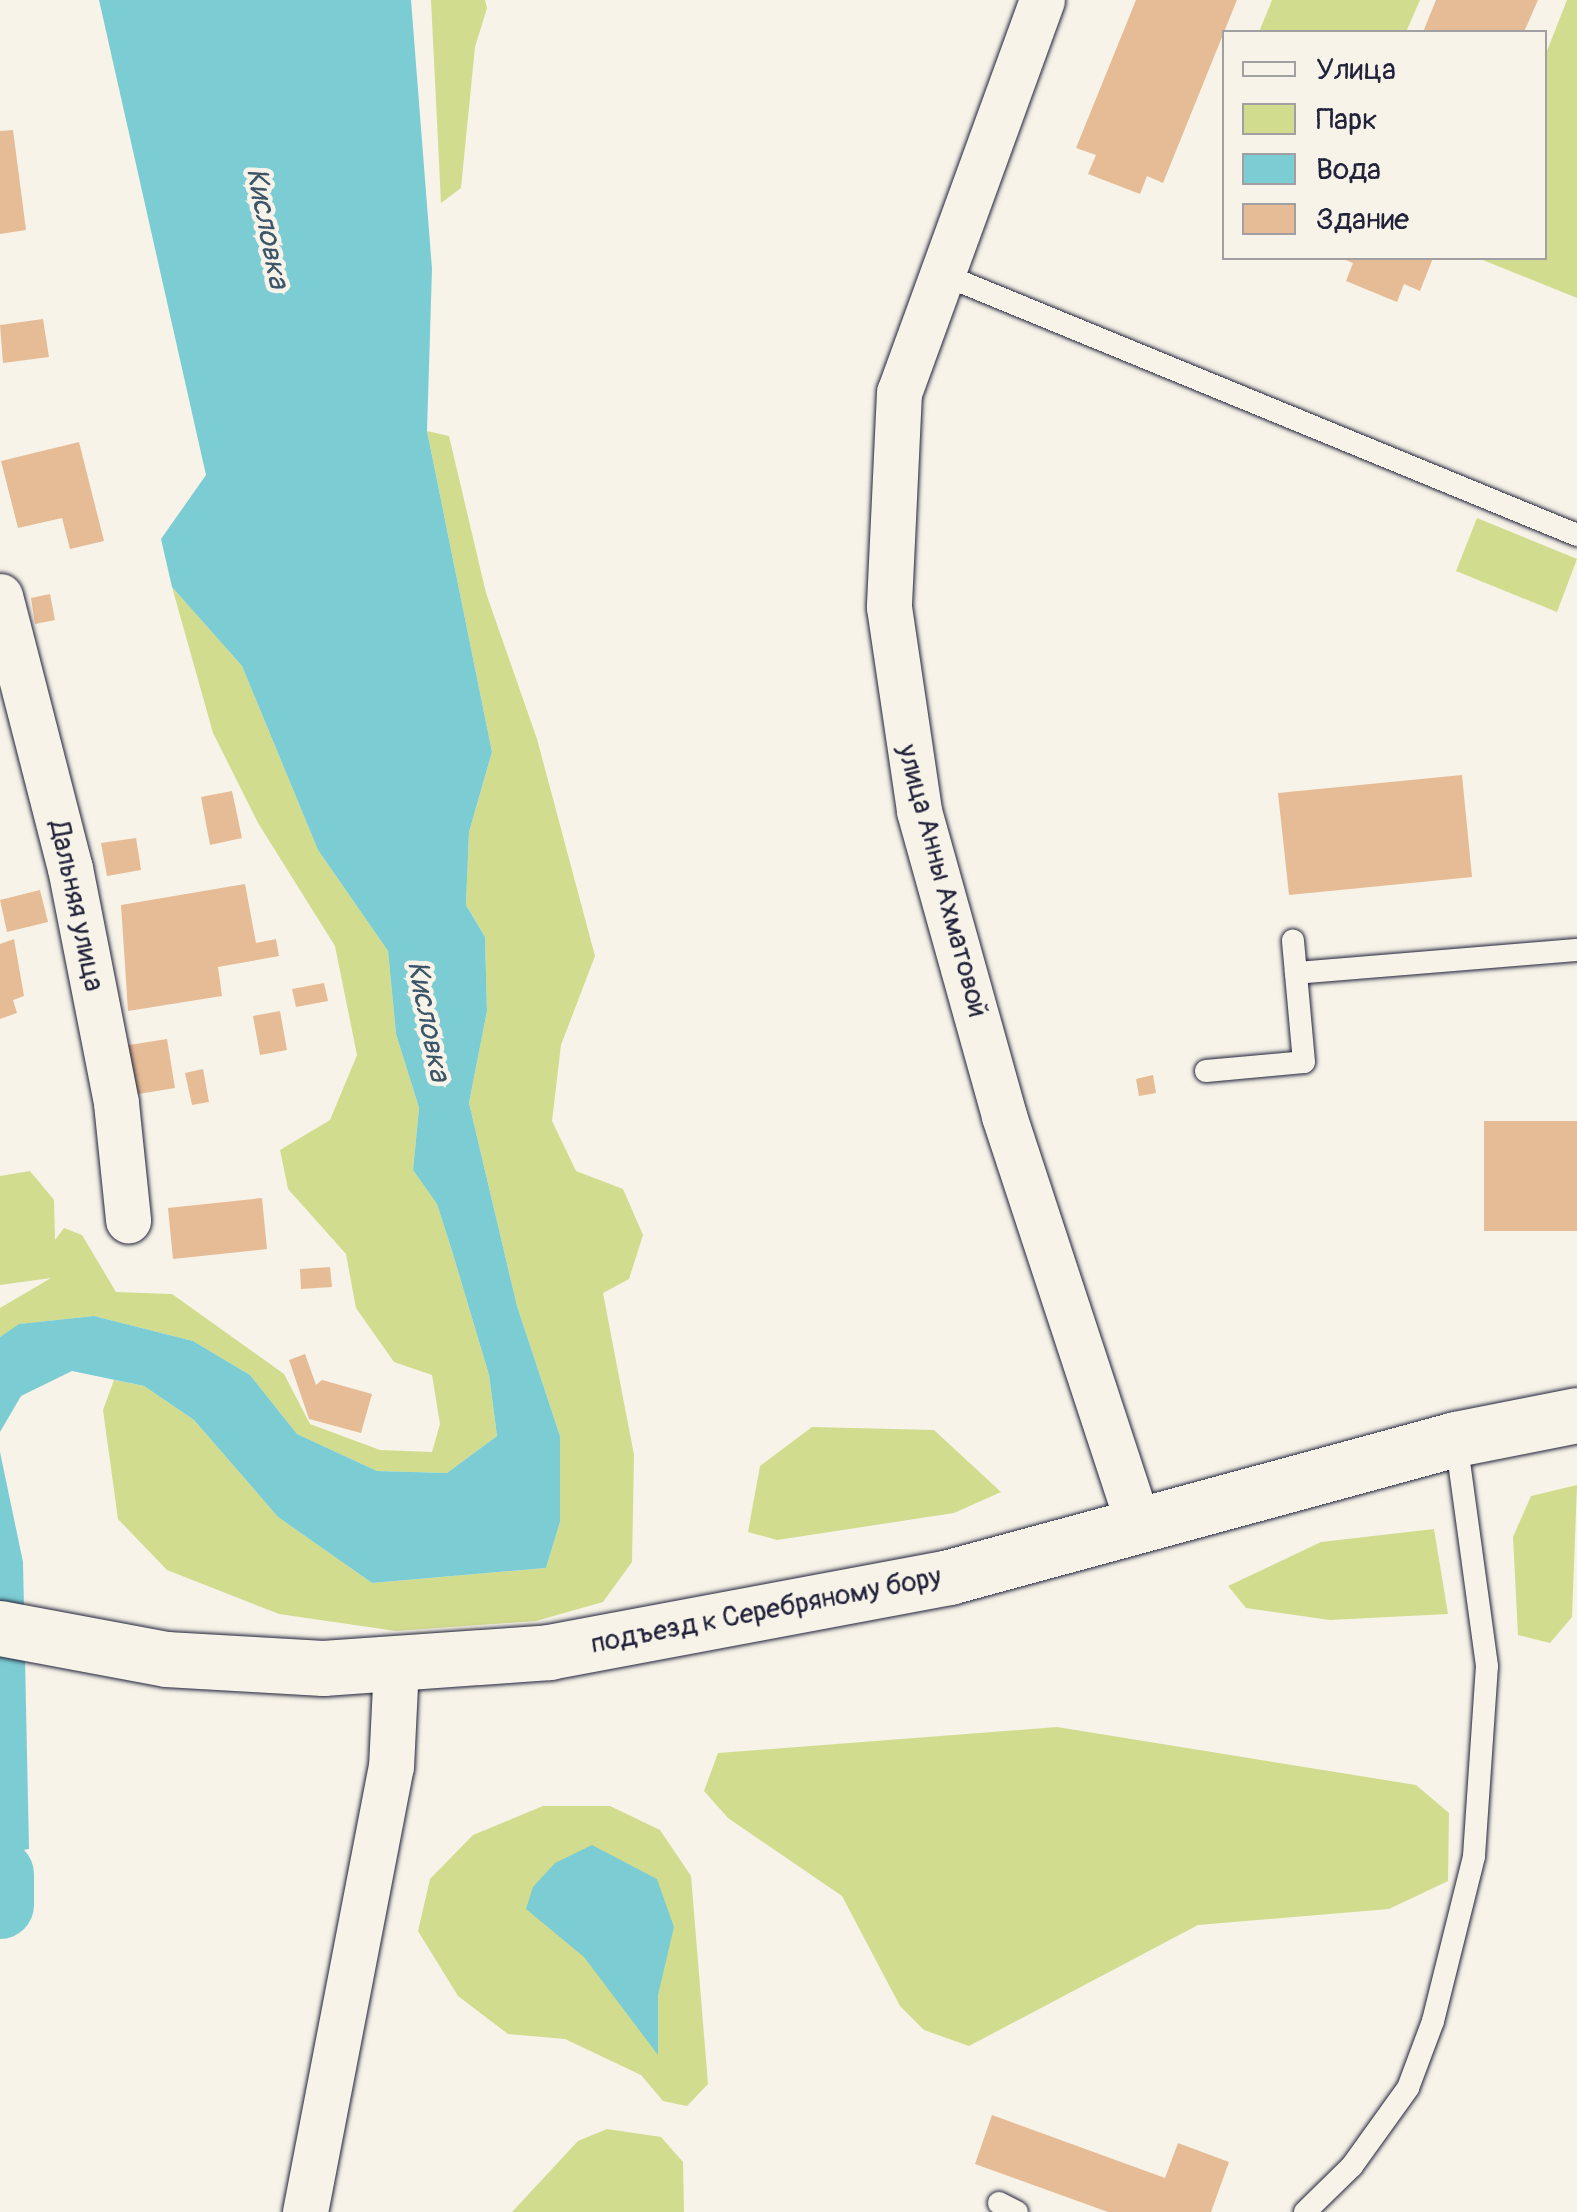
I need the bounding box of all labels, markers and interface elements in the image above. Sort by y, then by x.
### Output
legend [1222,30,1547,260]
text: Улица [1316,51,1396,88]
text: Парк [1316,101,1378,138]
text: Вода [1316,151,1381,188]
water label: Кисловка [238,165,296,291]
text: Здание [1316,201,1409,238]
street label: улица Анны Ахматовой [889,741,995,1021]
street label: Дальняя улица [42,818,110,994]
water label: Кисловка [399,958,457,1084]
street label: подъезд к Серебряному бору [588,1561,944,1661]

